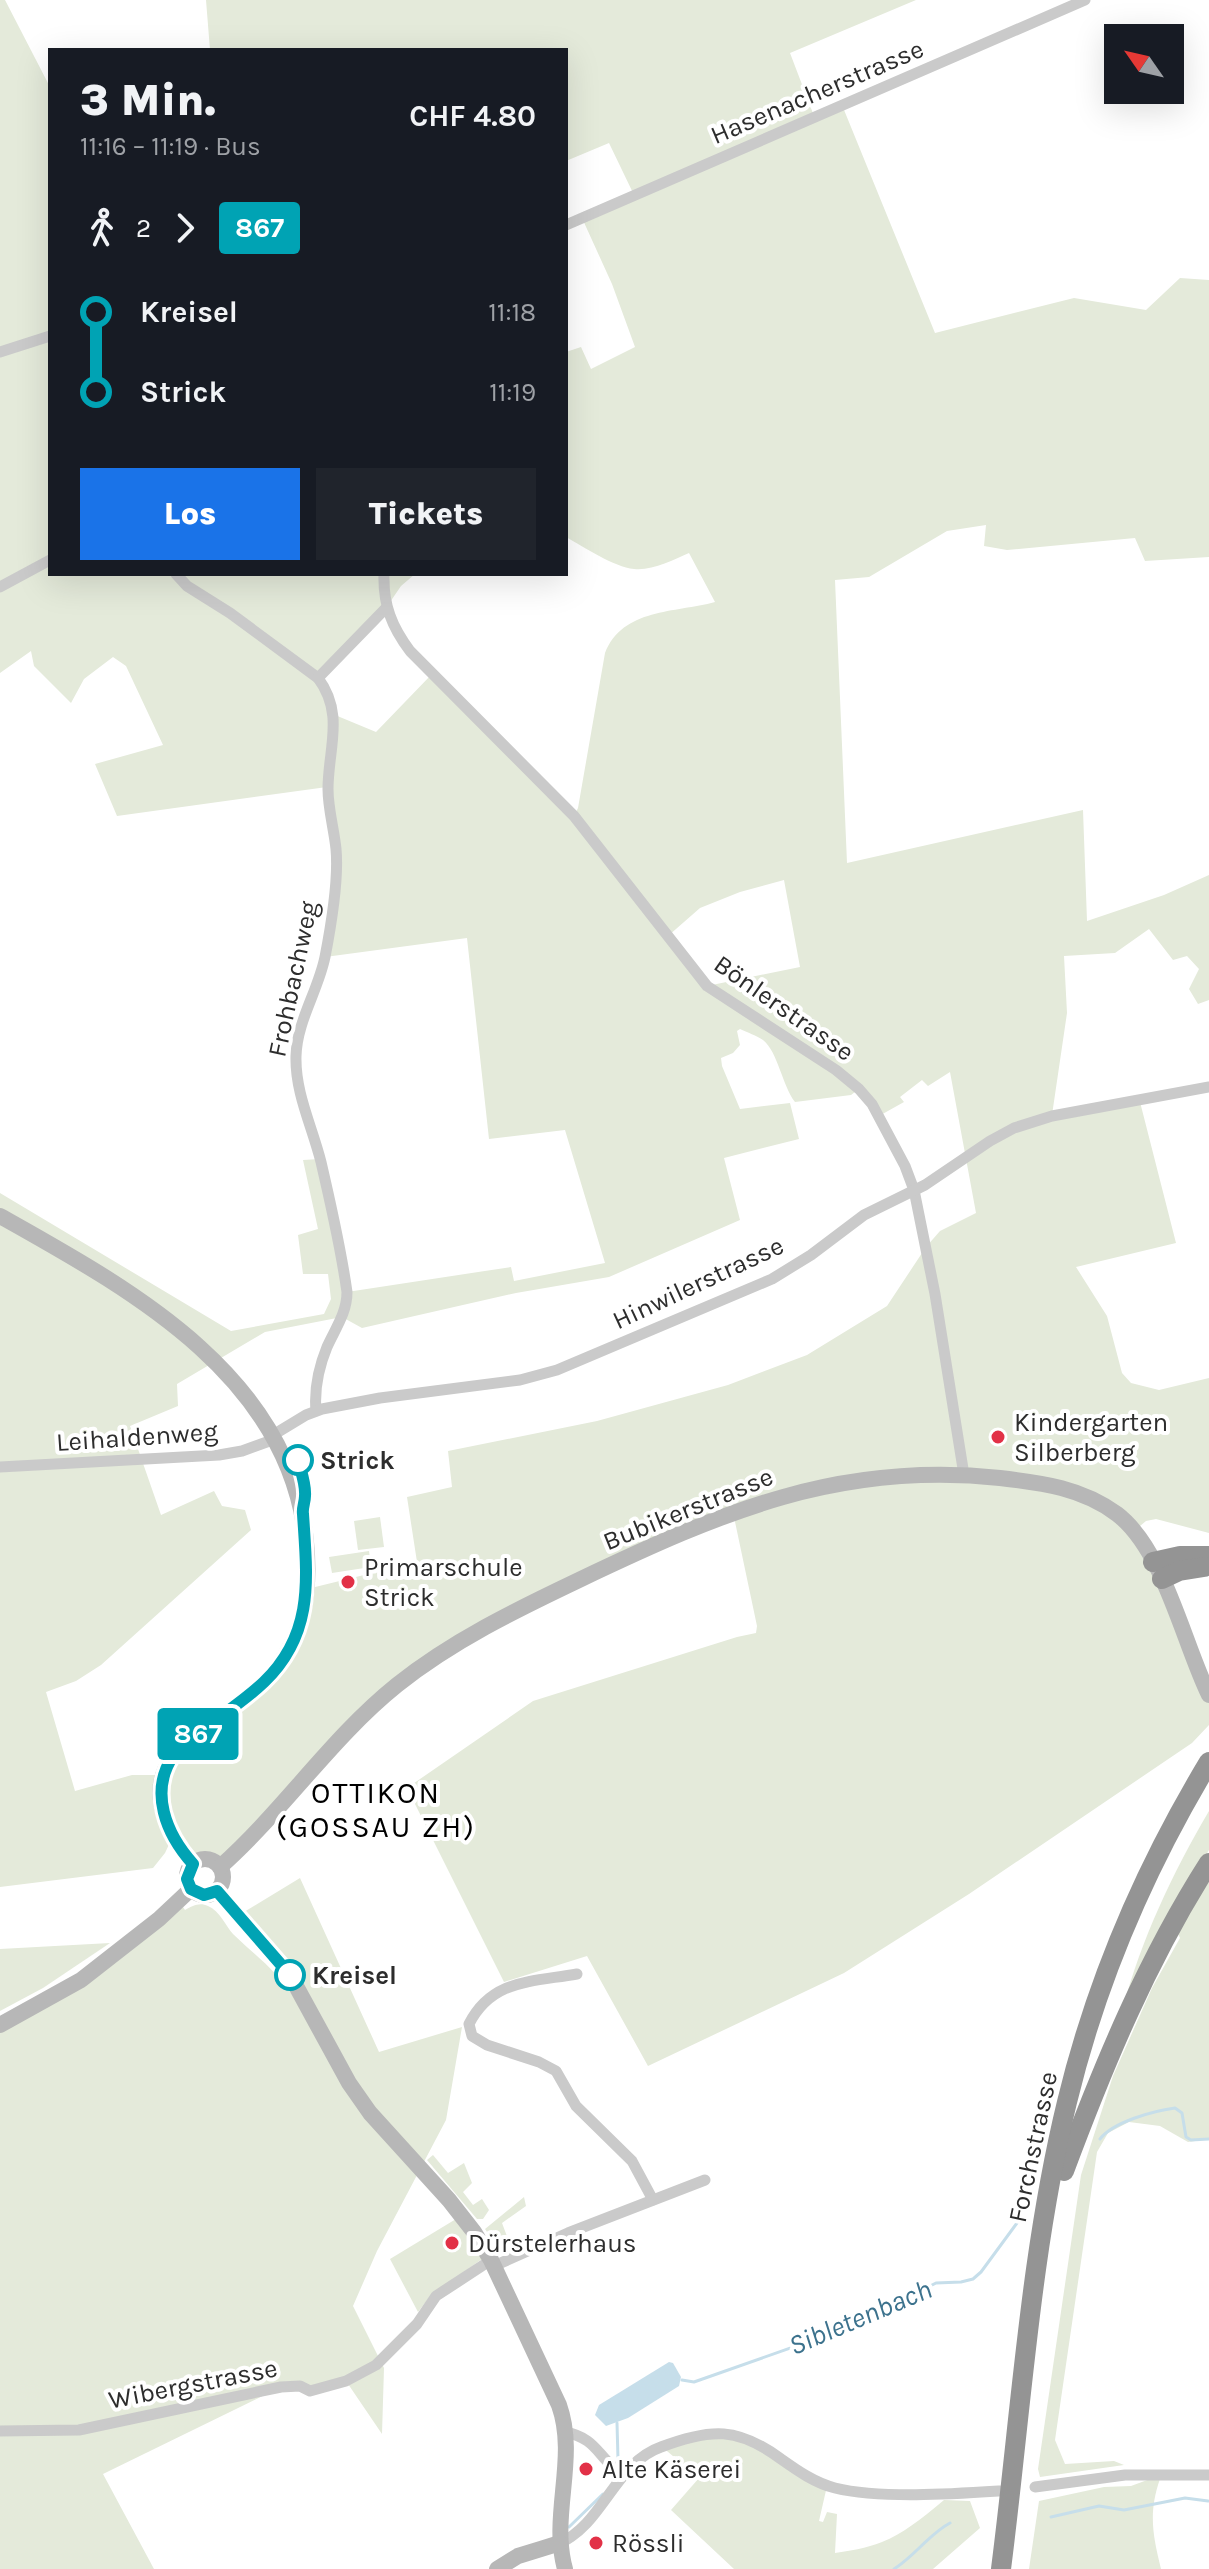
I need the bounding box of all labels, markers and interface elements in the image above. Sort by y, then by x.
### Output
north arrow [1104,24,1184,104]
map controls [1104,24,1184,104]
street label: Hasenacherstrasse [706,33,928,151]
text: 3 Min. [80,75,216,126]
text: CHF 4.80 [409,98,536,134]
text: 11:16 – 11:19 · Bus [80,131,261,162]
icon: walk [80,206,124,250]
icon: forward [163,206,207,250]
text: 867 [235,211,284,244]
text: 2 [136,213,151,244]
text: Kreisel [140,294,238,330]
text: 11:18 [488,297,536,328]
text: Strick [140,374,226,410]
text: 11:19 [489,377,536,408]
button: Los [80,468,300,560]
button: Tickets [316,468,536,560]
street label: Frohbachweg [261,898,325,1060]
street label: Bönlerstrasse [708,948,860,1068]
street label: Hinwilerstrasse [607,1230,789,1336]
place label: Kindergarten Silberberg [1014,1407,1168,1468]
street label: Leihaldenweg [55,1416,219,1458]
marker: Kindergarten Silberberg [989,1428,1007,1446]
marker: Strick [283,1445,313,1475]
place label: Strick [320,1445,395,1476]
street label: Bubikerstrasse [599,1461,777,1557]
place label: Primarschule Strick [364,1552,523,1613]
marker: Primarschule Strick [339,1573,357,1591]
line badge: 867 [152,1708,244,1760]
text: 867 [173,1717,223,1750]
district label: OTTIKON (GOSSAU ZH) [276,1775,476,1845]
marker: Kreisel [275,1960,305,1990]
place label: Kreisel [312,1960,397,1991]
street label: Forchstrasse [1002,2069,1064,2225]
place label: Dürstelerhaus [468,2228,637,2259]
marker: Dürstelerhaus [443,2234,461,2252]
water label: Sibletenbach [784,2272,936,2362]
street label: Wibergstrasse [106,2352,280,2416]
place label: Alte Käserei [602,2454,741,2485]
marker: Alte Käserei [577,2460,595,2478]
place label: Rössli [612,2528,685,2559]
marker: Rössli [587,2534,605,2552]

